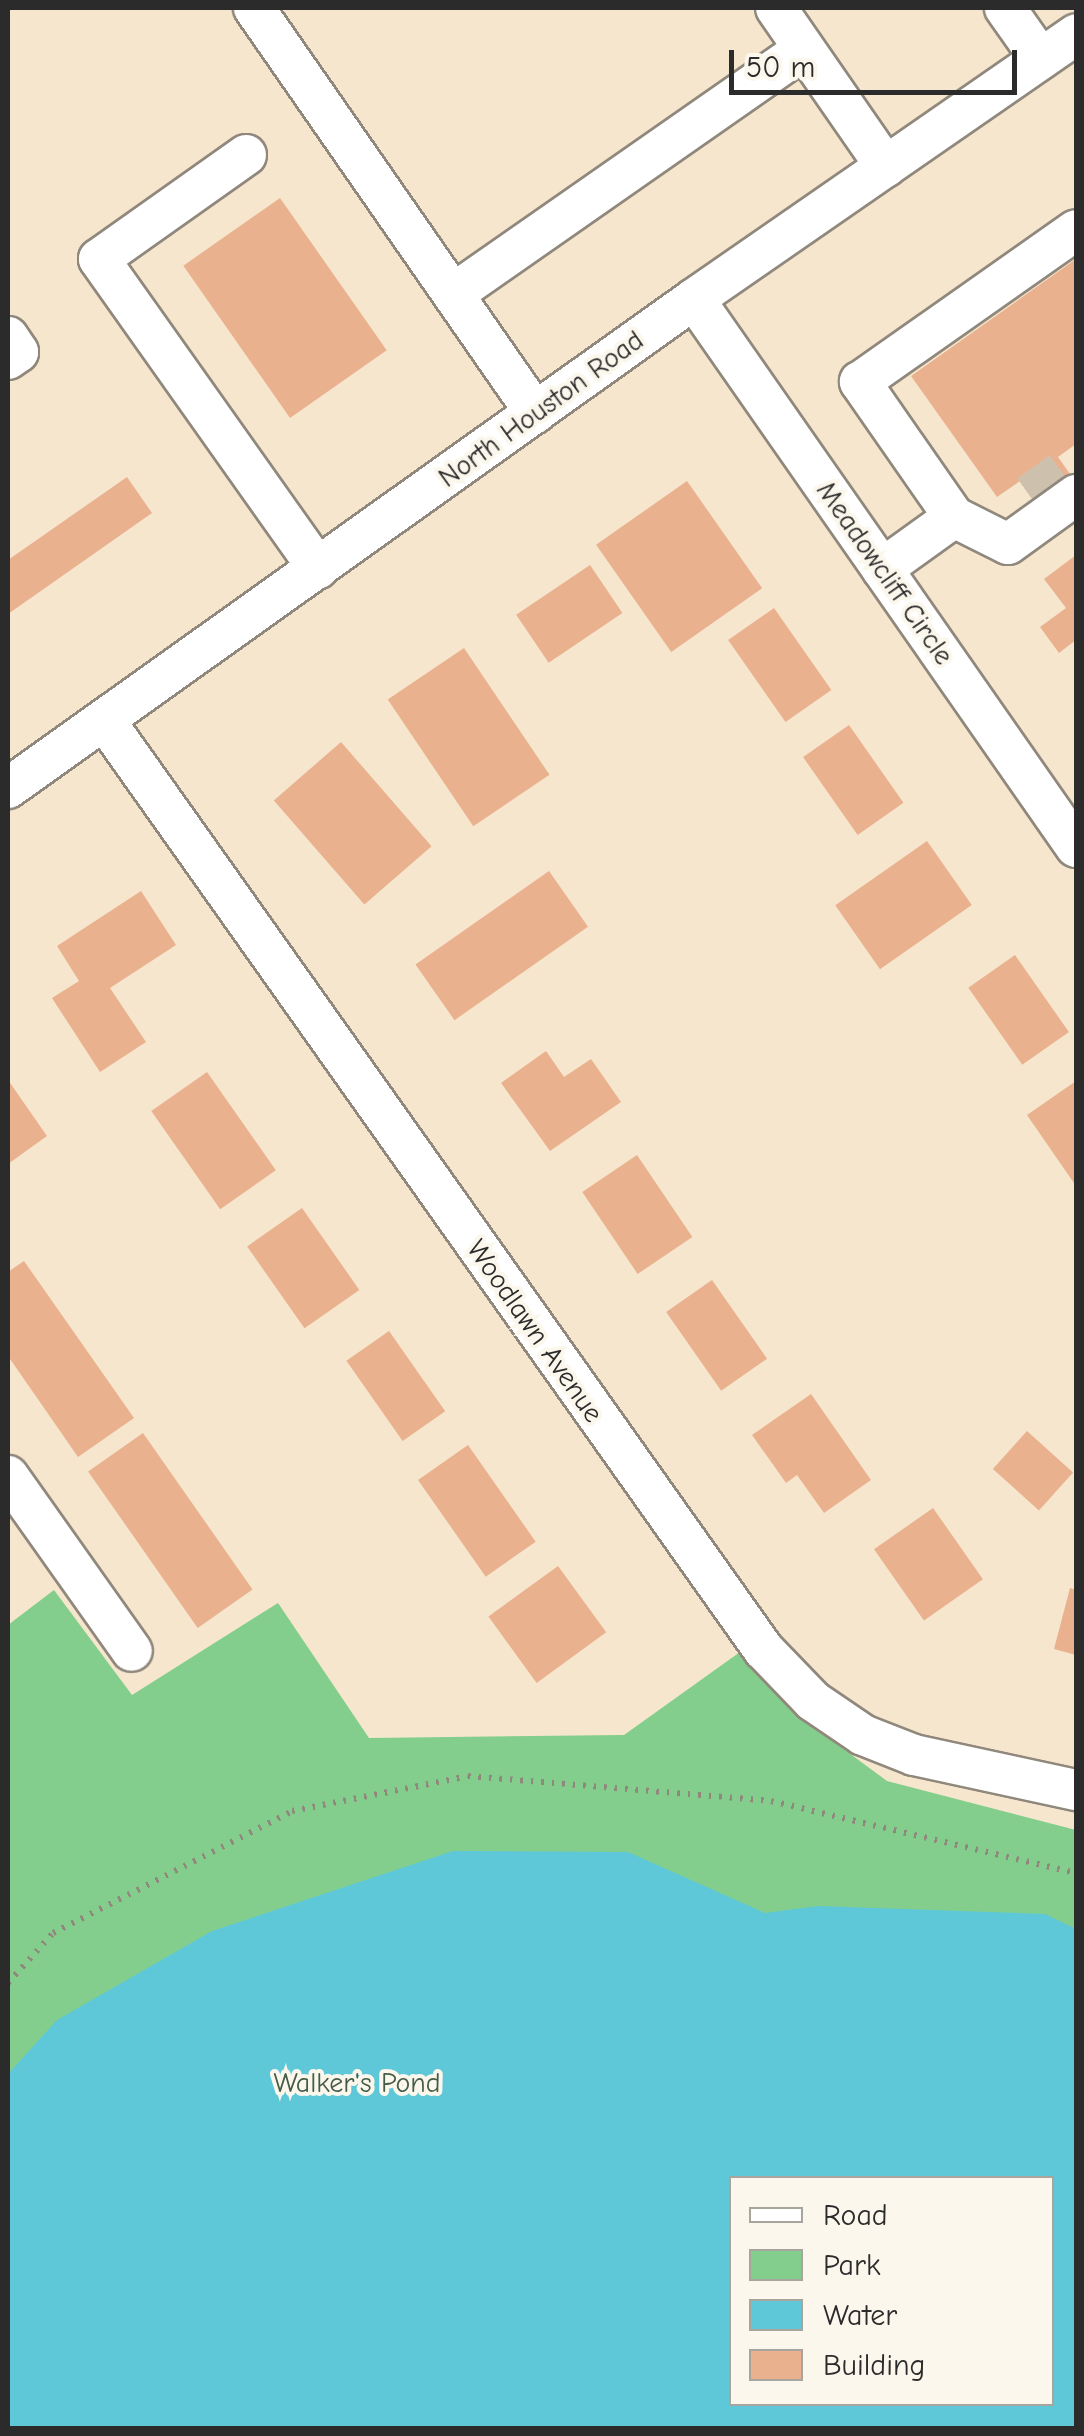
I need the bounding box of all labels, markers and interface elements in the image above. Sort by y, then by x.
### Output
scale bar [734,30,1022,92]
text: 50 m [746,50,815,85]
street label: North Houston Road [432,323,650,495]
street label: Meadowcliff Circle [809,475,961,671]
street label: Woodlawn Avenue [460,1233,610,1429]
park label: Walker's Pond [273,2066,441,2100]
legend [729,2176,1054,2406]
text: Road [823,2198,888,2233]
text: Park [823,2248,880,2283]
text: Water [823,2298,897,2333]
text: Building [823,2348,926,2383]

